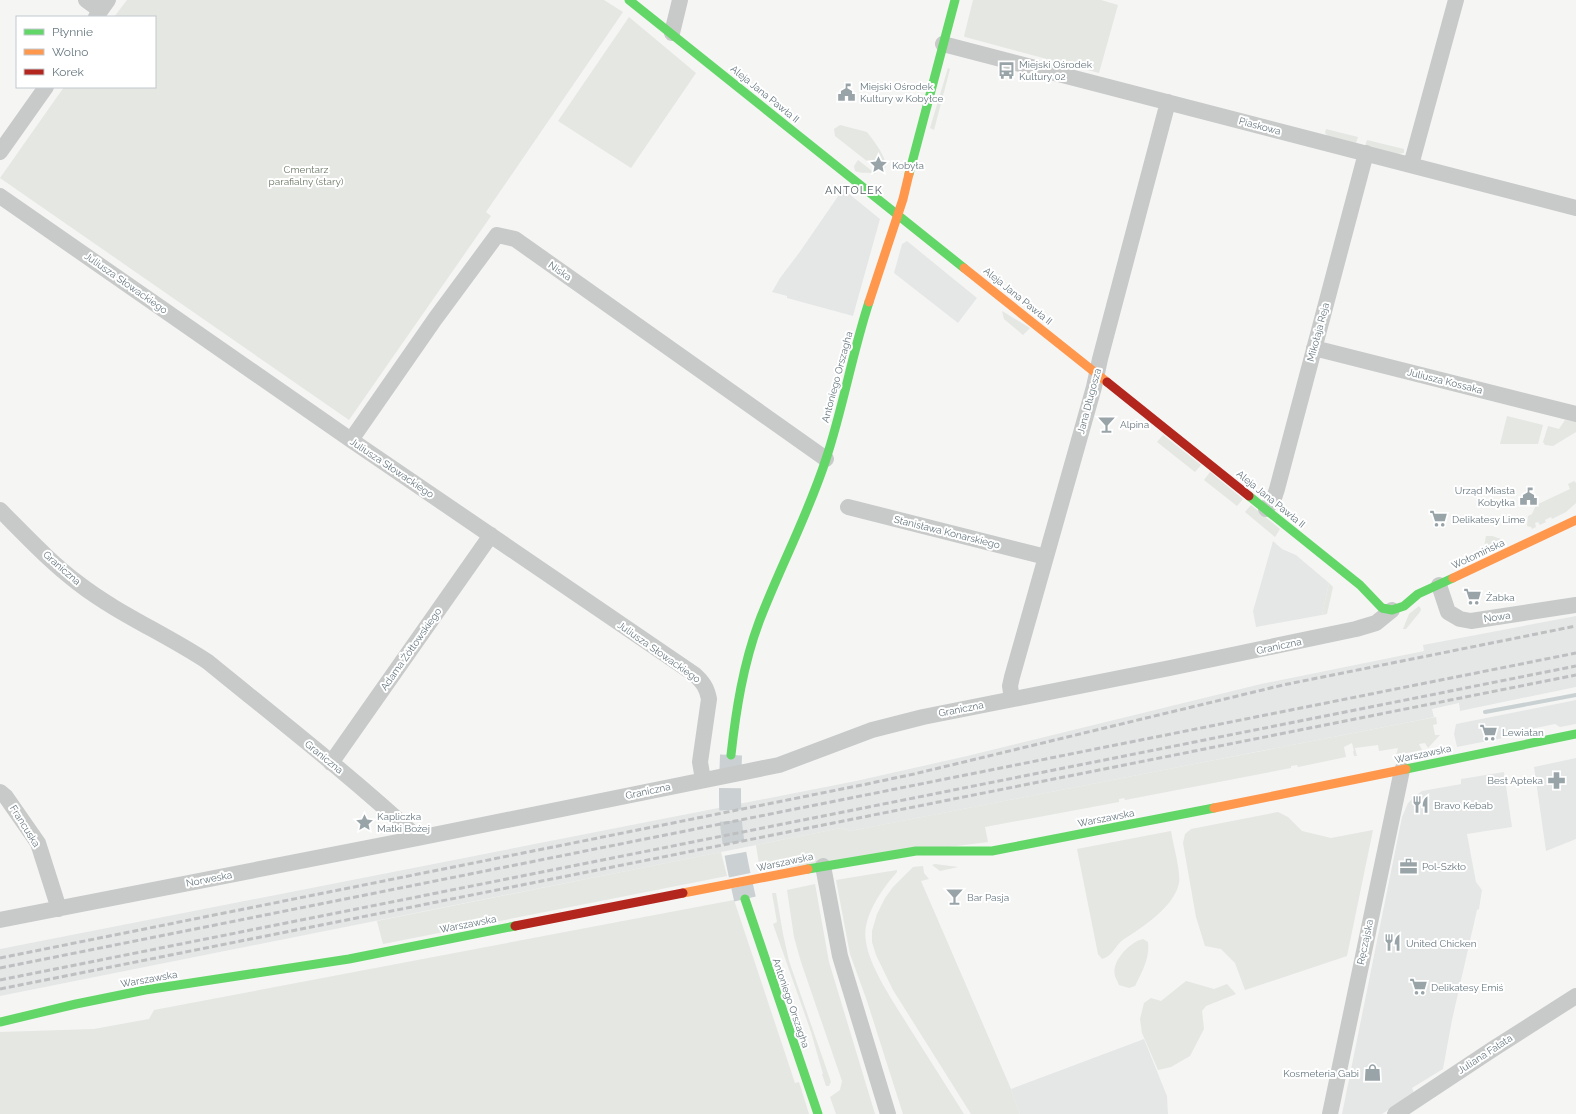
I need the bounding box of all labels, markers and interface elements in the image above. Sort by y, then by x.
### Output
legend [16,16,156,88]
text: Płynnie [52,25,93,39]
text: Wolno [52,45,88,59]
place label: Miejski Ośrodek Kultury 02 [1019,59,1093,82]
bus stop icon: Miejski Ośrodek Kultury 02 [996,60,1016,80]
street label: Aleja Jana Pawła II [729,63,801,125]
text: Korek [52,65,85,79]
place label: Miejski Ośrodek Kultury w Kobyłce [860,81,943,104]
public building icon: Miejski Ośrodek Kultury w Kobyłce [837,82,857,102]
street label: Piaskowa [1238,115,1282,137]
place icon: Kobyła [869,155,889,175]
place label: Kobyła [892,160,924,171]
park label: Cmentarz parafialny (stary) [269,164,344,187]
district label: ANTOLEK [825,184,883,197]
street label: Juliusza Słowackiego [83,250,170,316]
street label: Niska [546,259,574,283]
street label: Aleja Jana Pawła II [982,265,1054,327]
street label: Mikołaja Reja [1305,301,1331,363]
street label: Antoniego Orszagha [820,330,854,424]
street label: Juliusza Kossaka [1406,366,1484,396]
street label: Jana Długosza [1075,367,1103,435]
bar icon: Alpina [1097,414,1117,434]
place label: Alpina [1120,419,1149,430]
street label: Juliusza Słowackiego [348,436,436,500]
street label: Aleja Jana Pawła II [1235,468,1307,530]
place label: Urząd Miasta Kobyłka [1455,485,1515,508]
public building icon: Urząd Miasta Kobyłka [1518,486,1538,506]
supermarket icon: Delikatesy Lime [1429,509,1449,529]
street label: Stanisława Konarskiego [893,513,1001,551]
place label: Delikatesy Lime [1452,514,1525,525]
street label: Wołomińska [1450,537,1506,571]
street label: Graniczna [41,549,83,587]
supermarket icon: Żabka [1463,587,1483,607]
place label: Żabka [1486,592,1515,603]
street label: Adama Żółtowskiego [378,606,444,692]
street label: Nowa [1483,610,1511,624]
street label: Juliusza Słowackiego [616,619,703,685]
street label: Graniczna [1255,636,1303,656]
street label: Graniczna [937,699,985,719]
supermarket icon: Lewiatan [1479,722,1499,742]
place label: Lewiatan [1502,727,1544,738]
street label: Graniczna [303,738,345,776]
street label: Warszawska [1394,743,1452,765]
pharmacy icon: Best Apteka [1546,770,1566,790]
place label: Best Apteka [1487,775,1543,786]
street label: Graniczna [624,781,672,801]
restaurant icon: Bravo Kebab [1411,795,1431,815]
place label: Bravo Kebab [1434,800,1493,811]
street label: Francuska [8,803,42,849]
street label: Warszawska [1077,807,1135,829]
place label: Kapliczka Matki Bożej [377,811,430,834]
place icon: Kapliczka Matki Bożej [354,812,374,832]
street label: Warszawska [756,851,814,873]
office icon: Pol-Szkło [1399,856,1419,876]
place label: Pol-Szkło [1422,861,1466,872]
street label: Norweska [185,869,233,889]
bar icon: Bar Pasja [944,887,964,907]
place label: Bar Pasja [967,892,1009,903]
street label: Warszawska [439,913,497,935]
street label: Ręczajska [1355,918,1375,966]
restaurant icon: United Chicken [1383,933,1403,953]
place label: United Chicken [1406,938,1477,949]
street label: Antoniego Orszagha [771,957,811,1049]
street label: Warszawska [120,969,178,989]
supermarket icon: Delikatesy Emiś [1408,977,1428,997]
place label: Delikatesy Emiś [1431,982,1504,993]
street label: Juliana Fałata [1456,1032,1514,1076]
shop icon: Kosmeteria Gabi [1362,1063,1382,1083]
place label: Kosmeteria Gabi [1283,1068,1359,1079]

